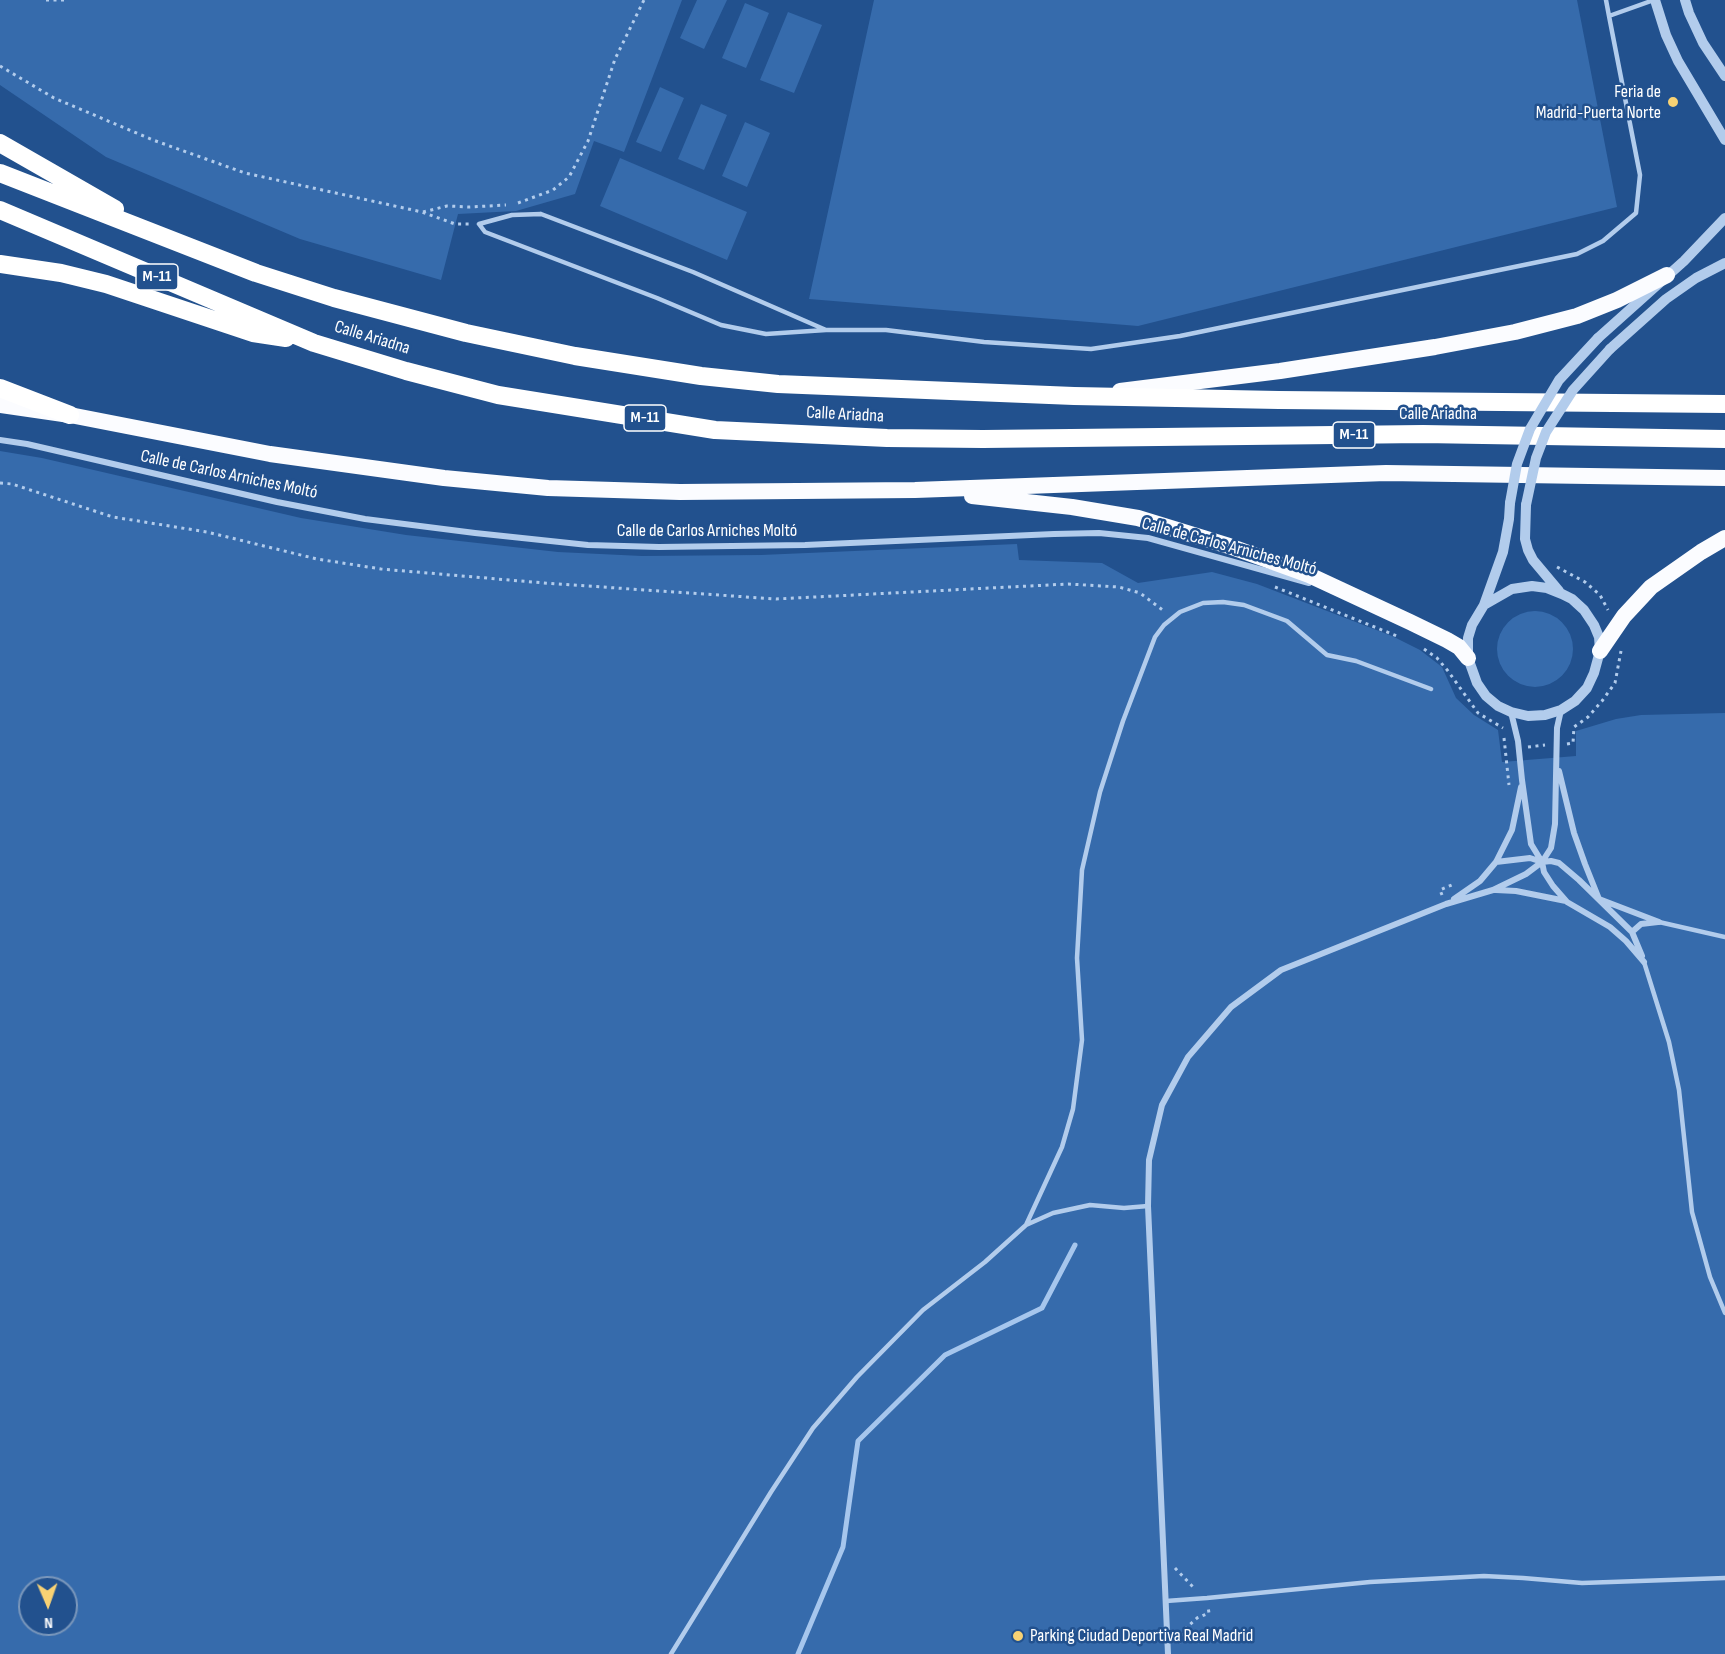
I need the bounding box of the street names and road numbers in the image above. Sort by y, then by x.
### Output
road number: M-11 [136,264,178,290]
street label: Calle Ariadna [332,316,412,360]
street label: Calle Ariadna [806,402,884,428]
street label: Calle Ariadna [1399,403,1477,425]
road number: M-11 [624,405,666,431]
road number: M-11 [1333,422,1375,448]
street label: Calle de Carlos Arniches Moltó [138,446,320,504]
street label: Calle de Carlos Arniches Moltó [1139,513,1319,581]
street label: Calle de Carlos Arniches Moltó [617,520,797,542]

